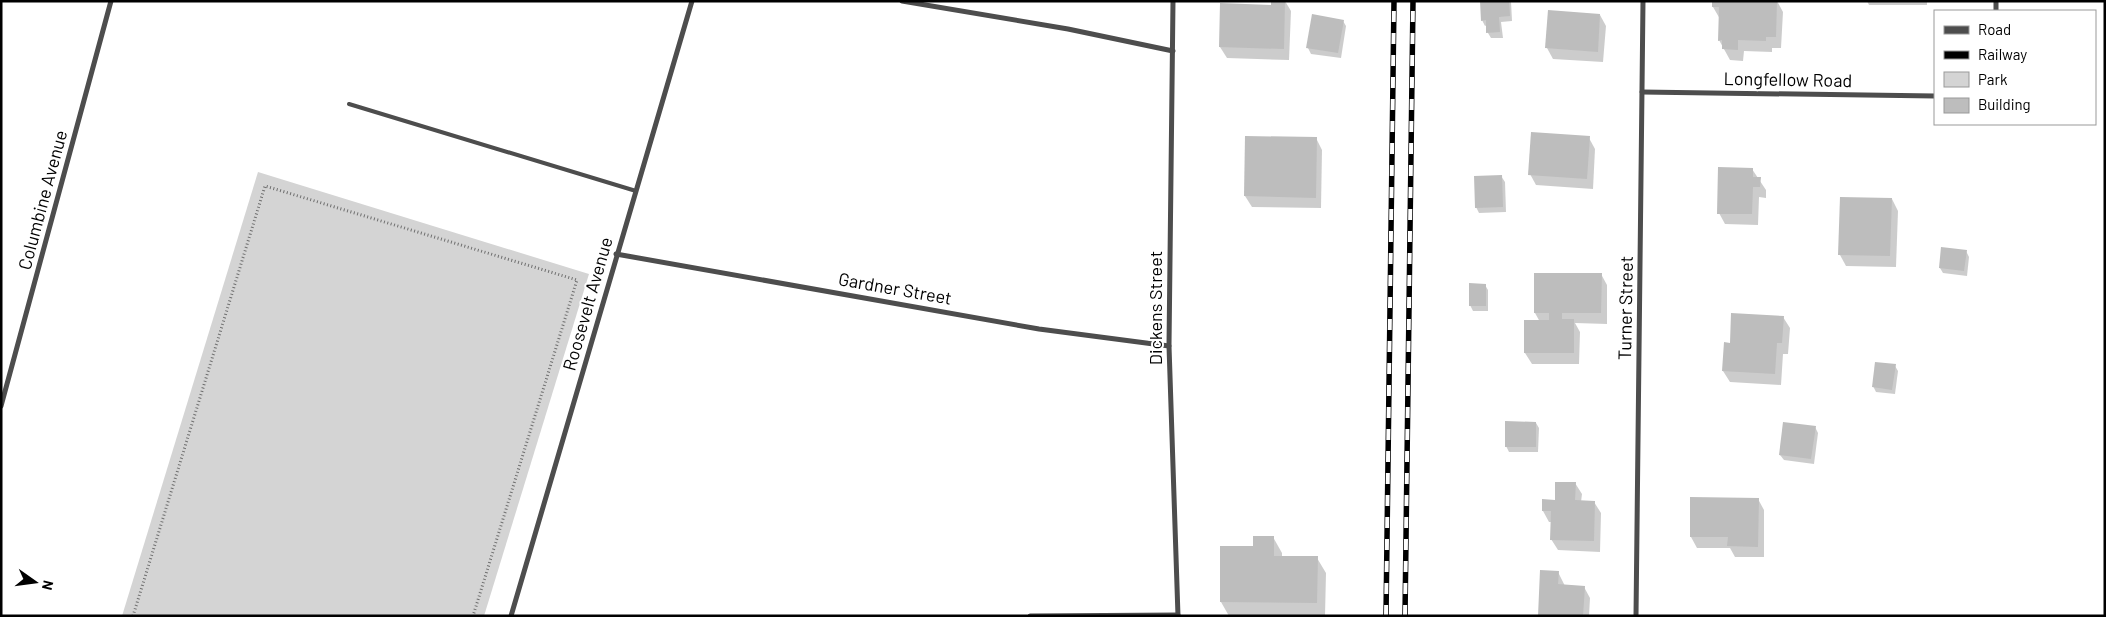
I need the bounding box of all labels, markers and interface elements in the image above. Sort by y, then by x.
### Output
legend [1934,10,2096,125]
text: Road [1978,20,2011,38]
text: Railway [1978,45,2027,63]
street label: Longfellow Road [1724,67,1853,91]
text: Park [1978,70,2008,88]
text: Building [1978,95,2031,113]
street label: Columbine Avenue [13,127,71,272]
street label: Roosevelt Avenue [557,234,617,373]
street label: Dickens Street [1144,251,1166,365]
street label: Turner Street [1613,256,1637,360]
street label: Gardner Street [837,267,954,309]
north arrow [10,557,60,607]
text: N [39,579,57,592]

